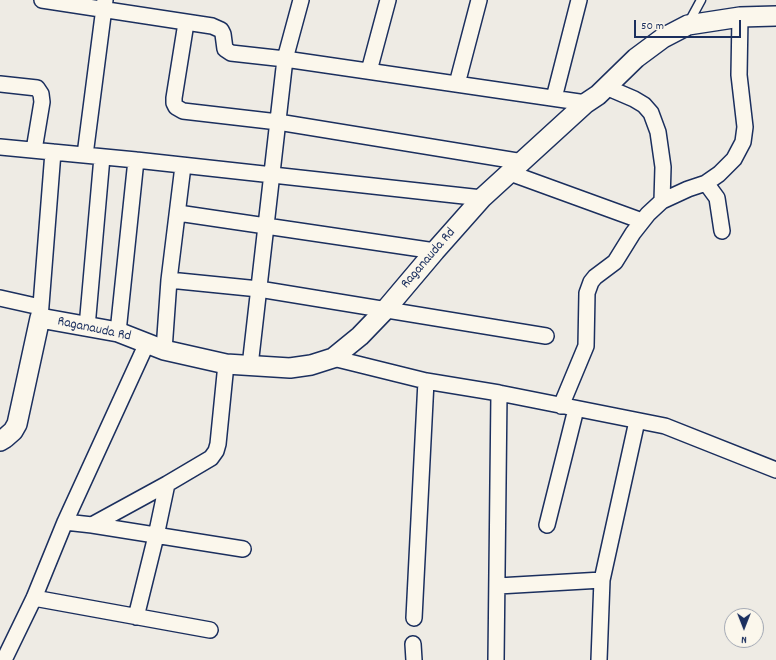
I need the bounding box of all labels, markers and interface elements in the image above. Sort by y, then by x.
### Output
scale bar [636,12,743,38]
text: 50 m [641,18,664,35]
street label: Raganauda Rd [398,225,460,293]
street label: Raganauda Rd [56,314,132,346]
north arrow [724,608,764,648]
text: N [741,631,747,647]

